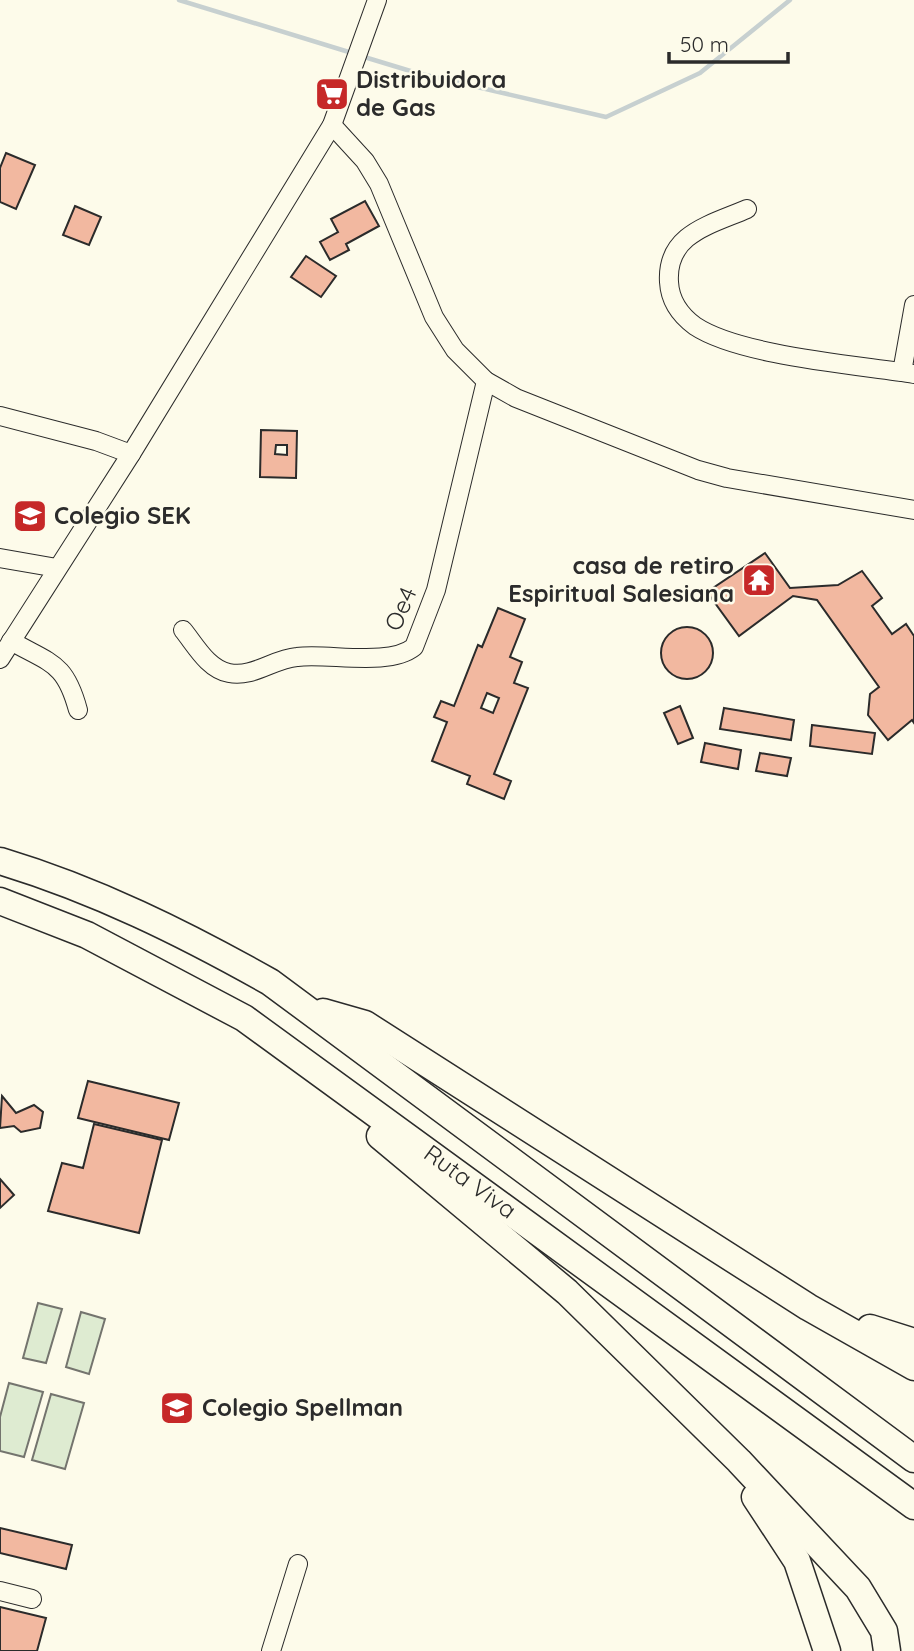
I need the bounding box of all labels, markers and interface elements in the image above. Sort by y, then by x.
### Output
scale bar [669,21,788,65]
text: 50 m [680,31,729,57]
place label: Distribuidora de Gas [356,64,506,122]
supermarket icon: Distribuidora de Gas [313,75,351,113]
school or university icon: Colegio SEK [11,497,49,535]
place label: Colegio SEK [54,500,191,530]
place label: casa de retiro Espiritual Salesiana [508,550,734,608]
temple icon: casa de retiro Espiritual Salesiana [740,561,778,599]
street label: Oe4 [378,582,423,635]
street label: Ruta Viva [418,1138,523,1225]
school or university icon: Colegio Spellman [158,1389,196,1427]
place label: Colegio Spellman [202,1392,403,1422]

